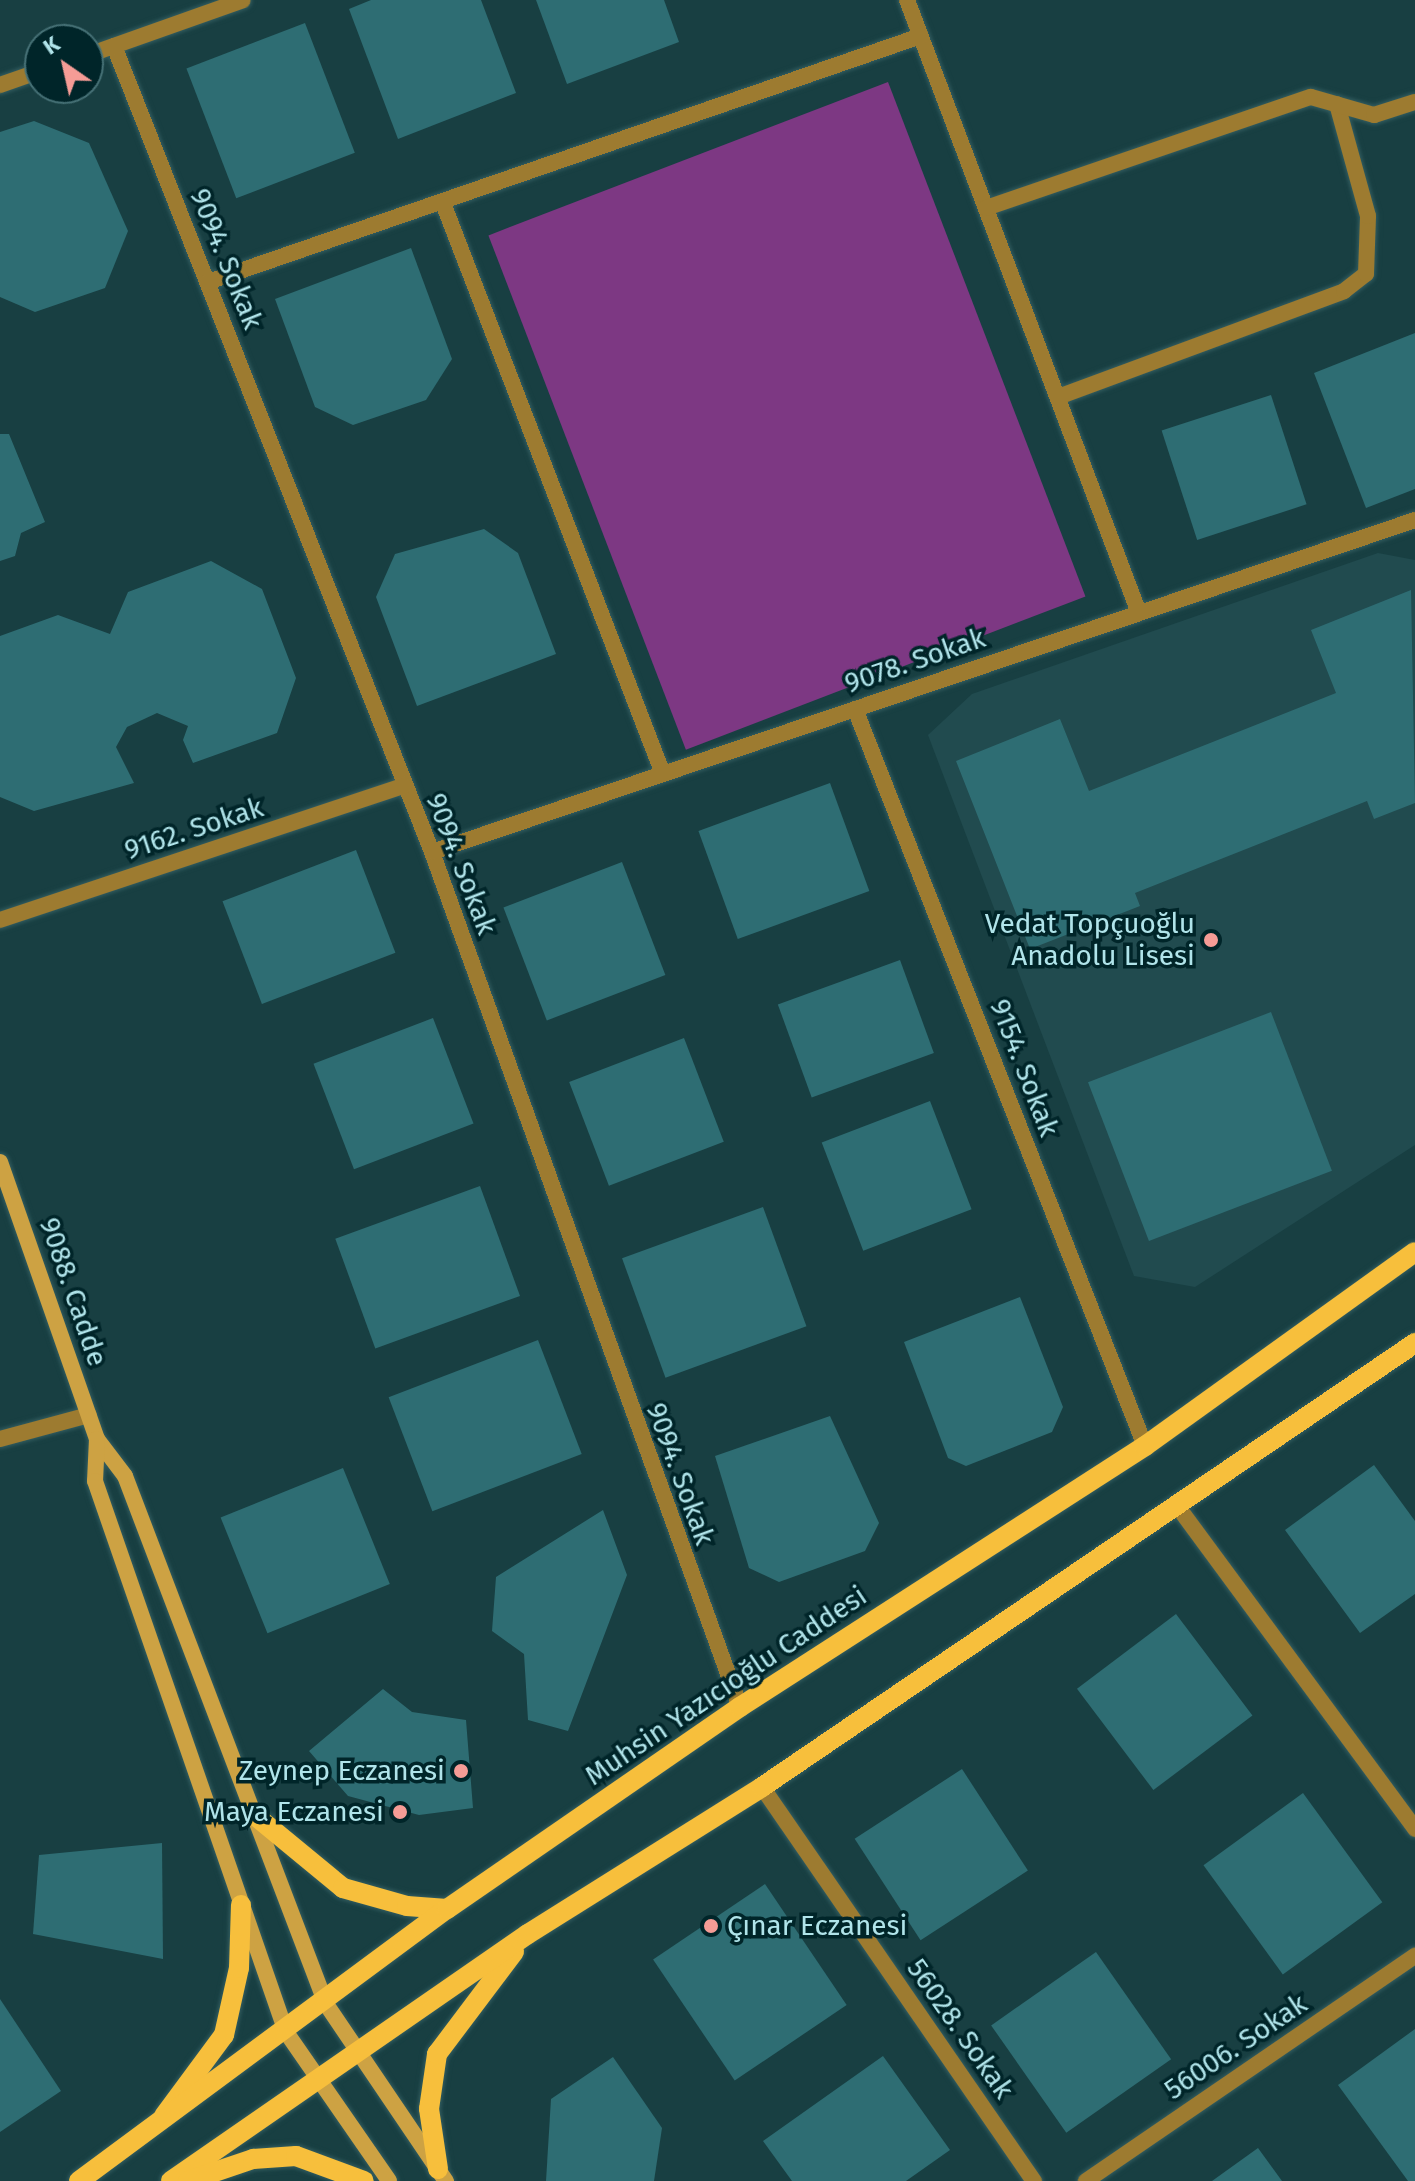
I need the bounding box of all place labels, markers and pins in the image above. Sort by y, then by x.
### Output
place label: Vedat Topçuoğlu Anadolu Lisesi [985,907,1195,973]
marker: Vedat Topçuoğlu Anadolu Lisesi [1202,931,1220,949]
place label: Zeynep Eczanesi [239,1754,445,1788]
marker: Zeynep Eczanesi [452,1762,470,1780]
place label: Maya Eczanesi [204,1795,384,1829]
marker: Maya Eczanesi [391,1803,409,1821]
place label: Çınar Eczanesi [727,1909,908,1943]
marker: Çınar Eczanesi [702,1917,720,1935]

